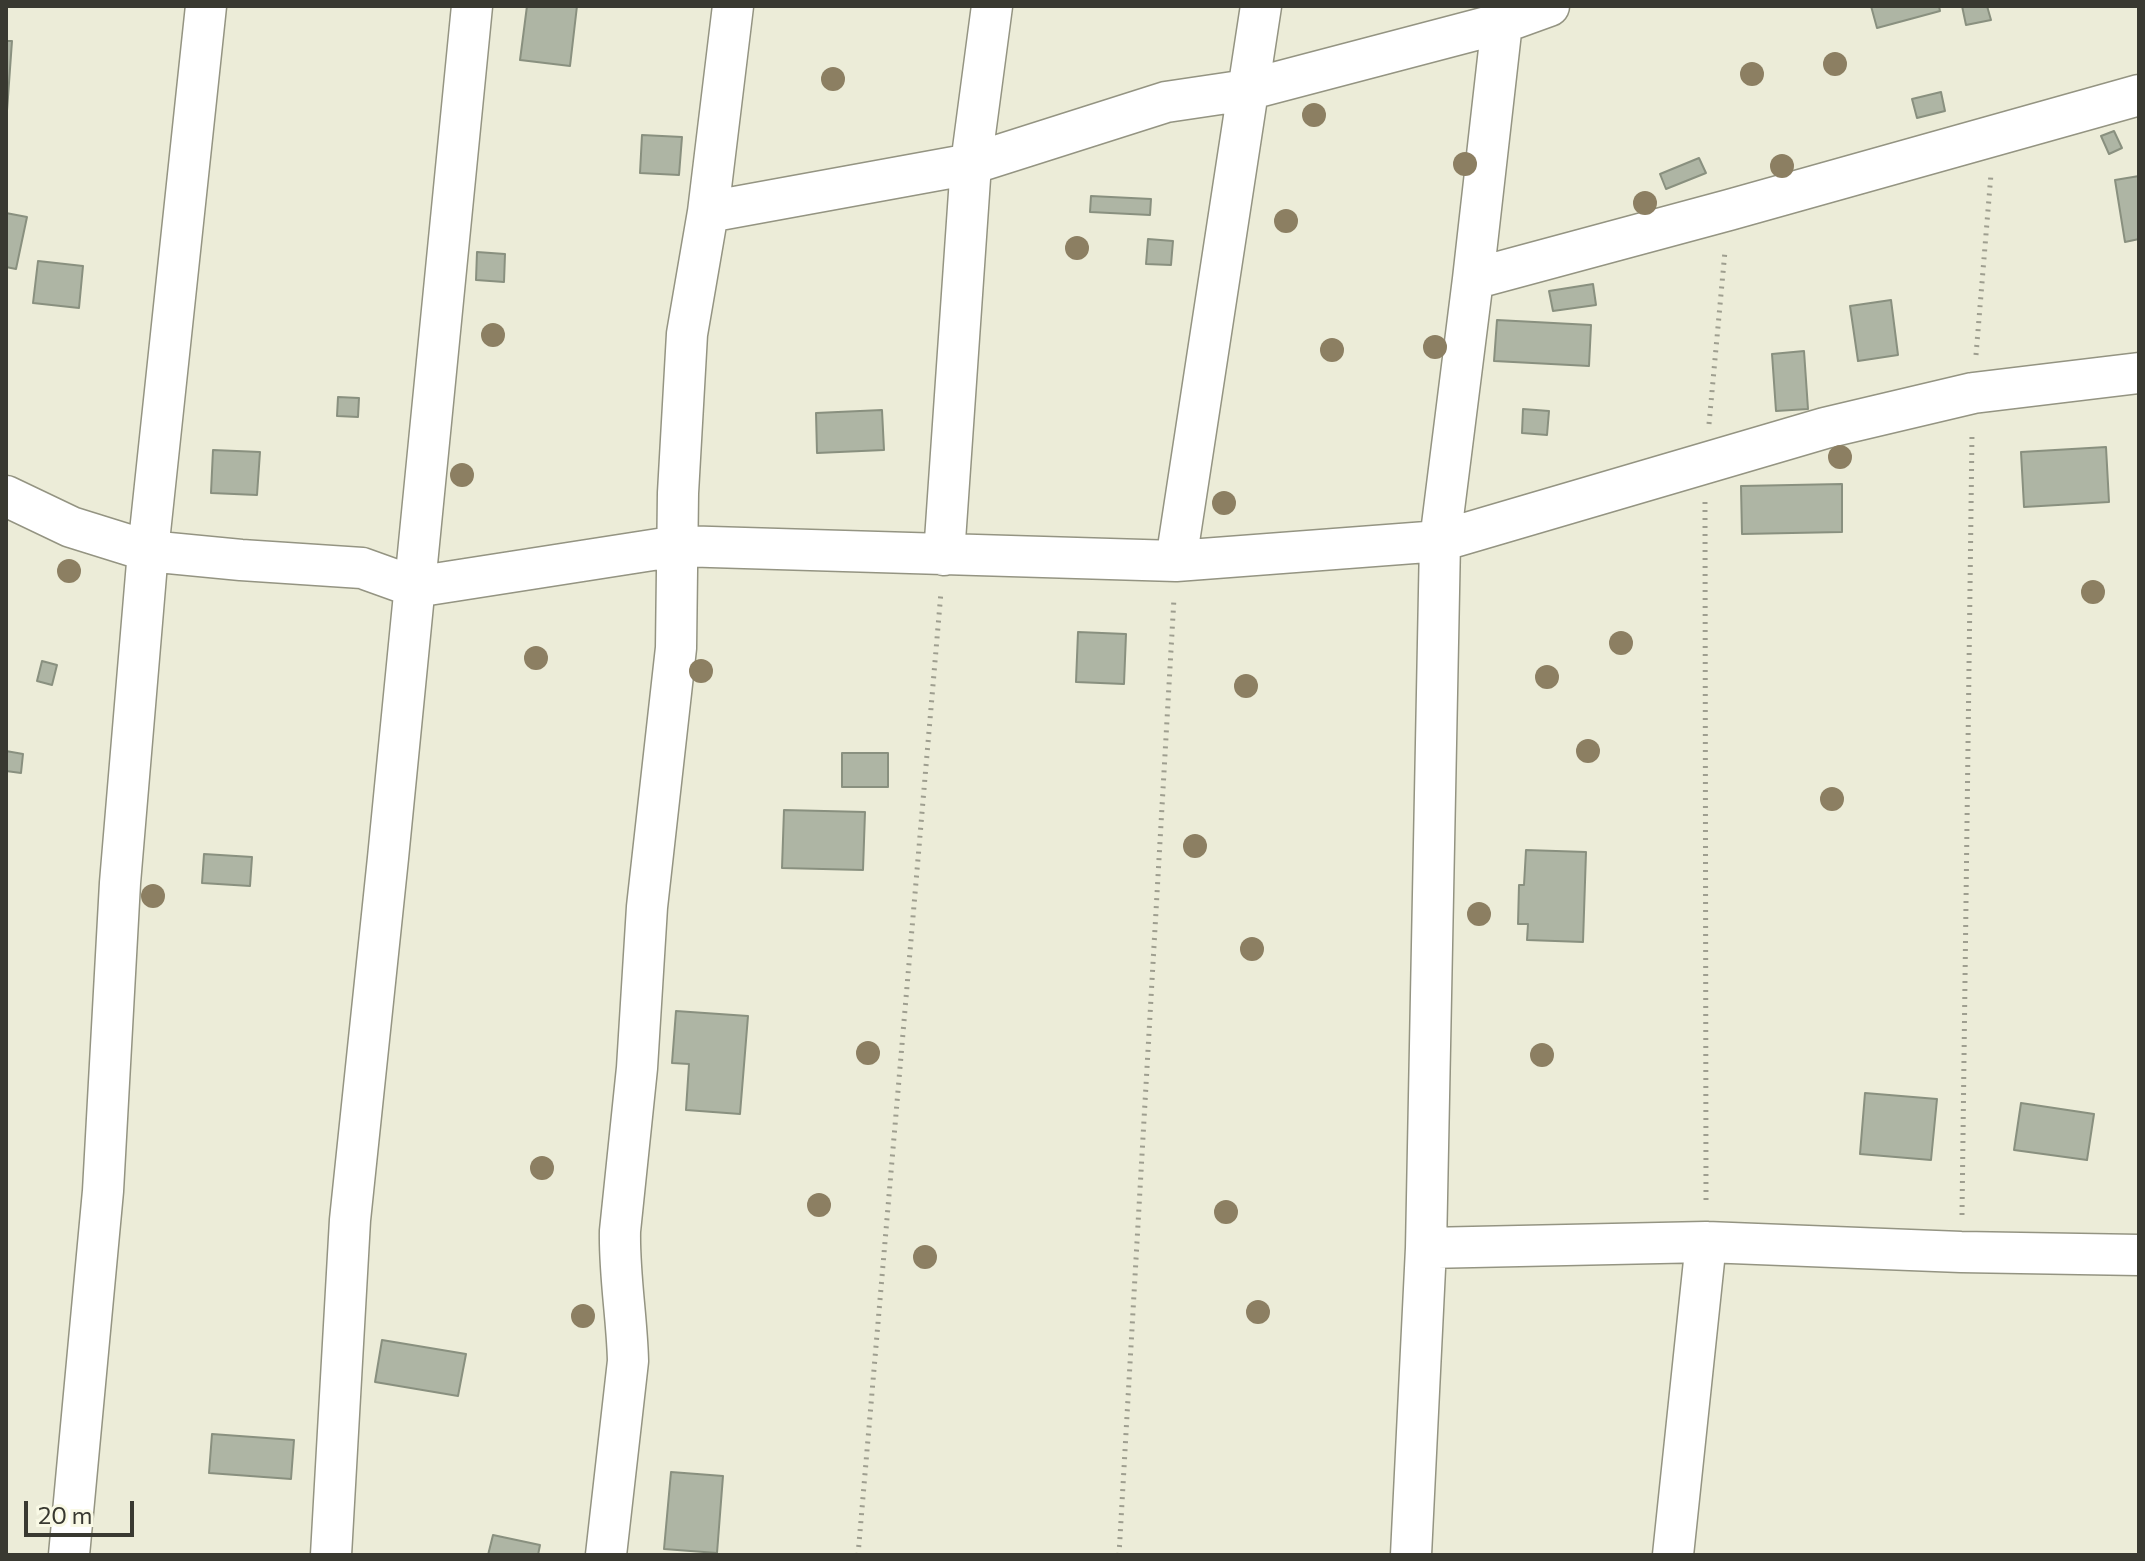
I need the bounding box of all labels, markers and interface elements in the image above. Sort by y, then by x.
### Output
scale bar [28,1485,138,1535]
text: 20 m [38,1500,92,1529]

